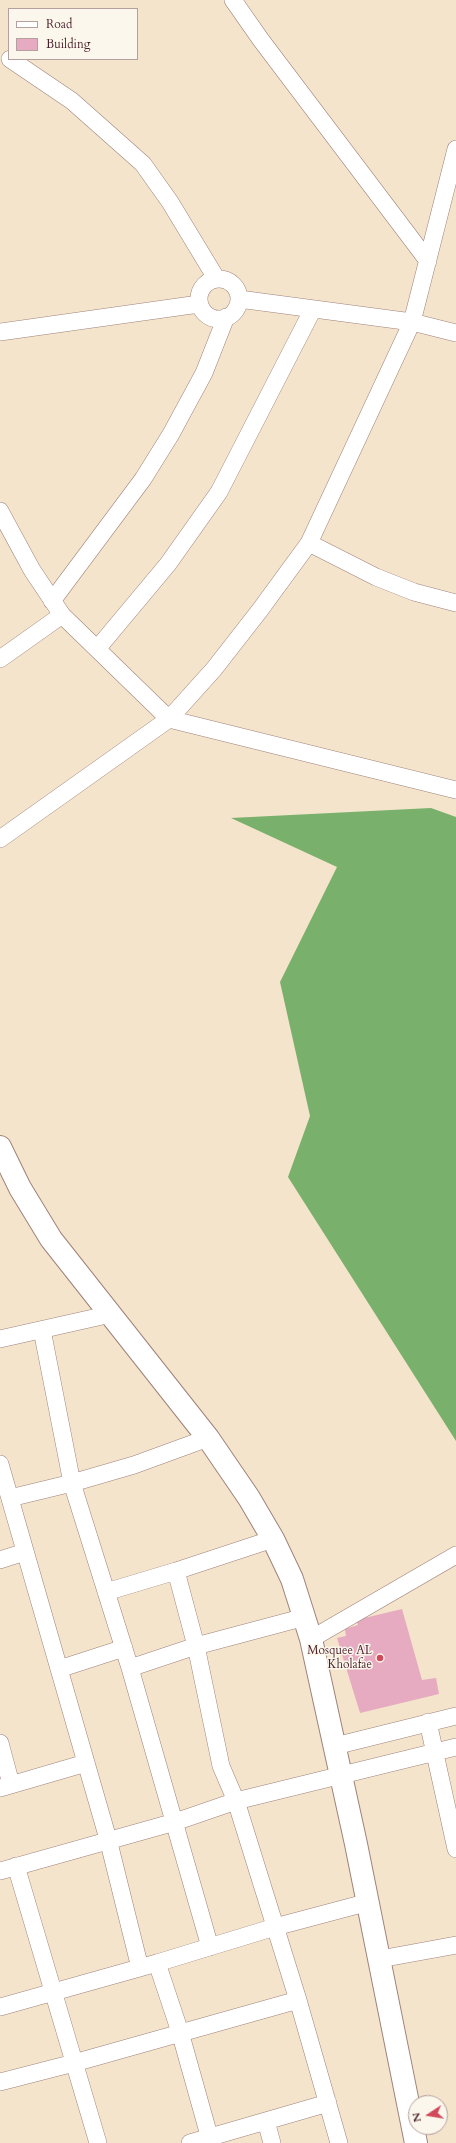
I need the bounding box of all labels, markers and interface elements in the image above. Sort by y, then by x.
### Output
legend [8,8,138,60]
text: Road [46,16,72,32]
text: Building [46,36,90,52]
place label: Mosquee AL Kholafae [307,1644,372,1672]
marker: Mosquee AL Kholafae [375,1653,385,1663]
north arrow [408,2095,448,2135]
text: N [408,2111,425,2124]

